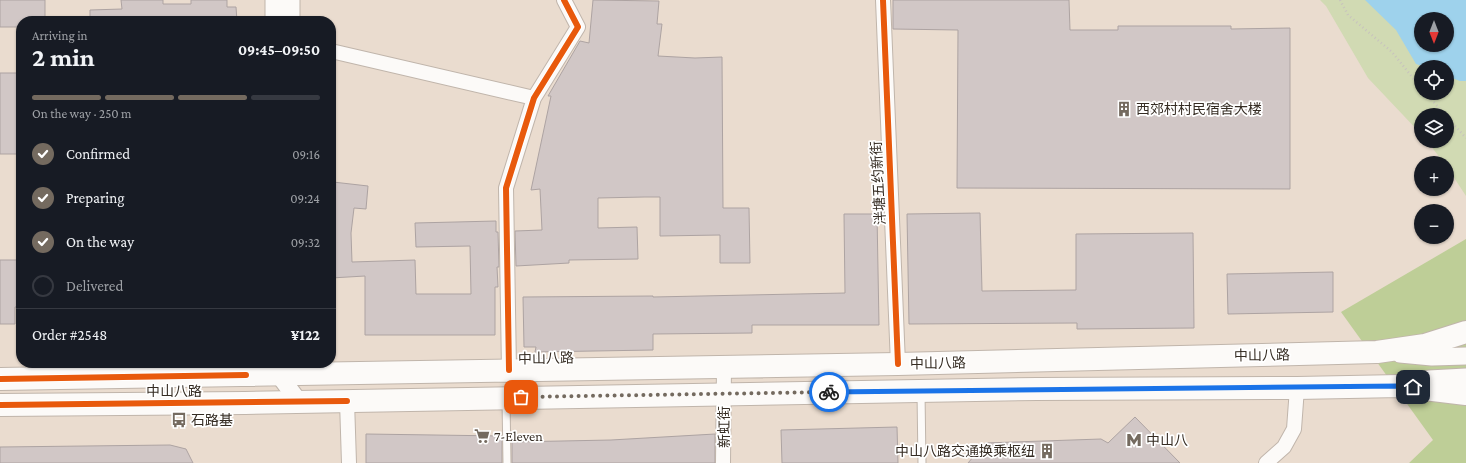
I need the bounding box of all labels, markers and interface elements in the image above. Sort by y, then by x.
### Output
north arrow [1414,12,1454,52]
map controls [1414,12,1454,244]
text: Arriving in [32,28,88,43]
text: 09:45–09:50 [238,42,320,58]
text: 2 min [32,43,95,72]
button: locate [1414,60,1454,100]
building icon: 西郊村村民宿舍大楼 [1115,100,1133,118]
place label: 西郊村村民宿舍大楼 [1136,101,1262,117]
text: On the way · 250 m [32,106,132,121]
button: layers [1414,108,1454,148]
street label: 泮塘五约新街 [868,141,888,225]
icon: check [32,143,54,165]
text: Confirmed [66,146,130,162]
text: 09:16 [292,147,320,162]
button: + [1414,156,1454,196]
icon: check [32,187,54,209]
text: Preparing [66,190,125,206]
text: 09:24 [290,191,320,206]
button: − [1414,204,1454,244]
icon: check [32,231,54,253]
text: On the way [66,234,134,250]
text: 09:32 [291,235,320,250]
text: Delivered [66,278,123,294]
text: Order #2548 [32,327,107,343]
text: ¥122 [291,327,320,343]
street label: 中山八路 [1234,347,1290,363]
street label: 中山八路 [518,350,574,366]
street label: 中山八路 [910,355,966,371]
pin [1396,370,1430,404]
courier [809,372,849,412]
icon: home [1402,376,1424,398]
pin [504,380,538,414]
icon: bike [818,381,840,403]
street label: 中山八路 [146,383,202,399]
icon: bag [510,386,532,408]
street label: 新虹街 [716,406,732,448]
bus stop icon: 石路基 [170,411,188,429]
place label: 石路基 [191,412,233,428]
supermarket icon: 7-Eleven [473,427,491,445]
place label: 7-Eleven [494,428,543,444]
metro station icon: 中山八 [1125,431,1143,449]
place label: 中山八 [1146,432,1188,448]
building icon: 中山八路交通换乘枢纽 [1038,442,1056,460]
place label: 中山八路交通换乘枢纽 [895,443,1035,459]

